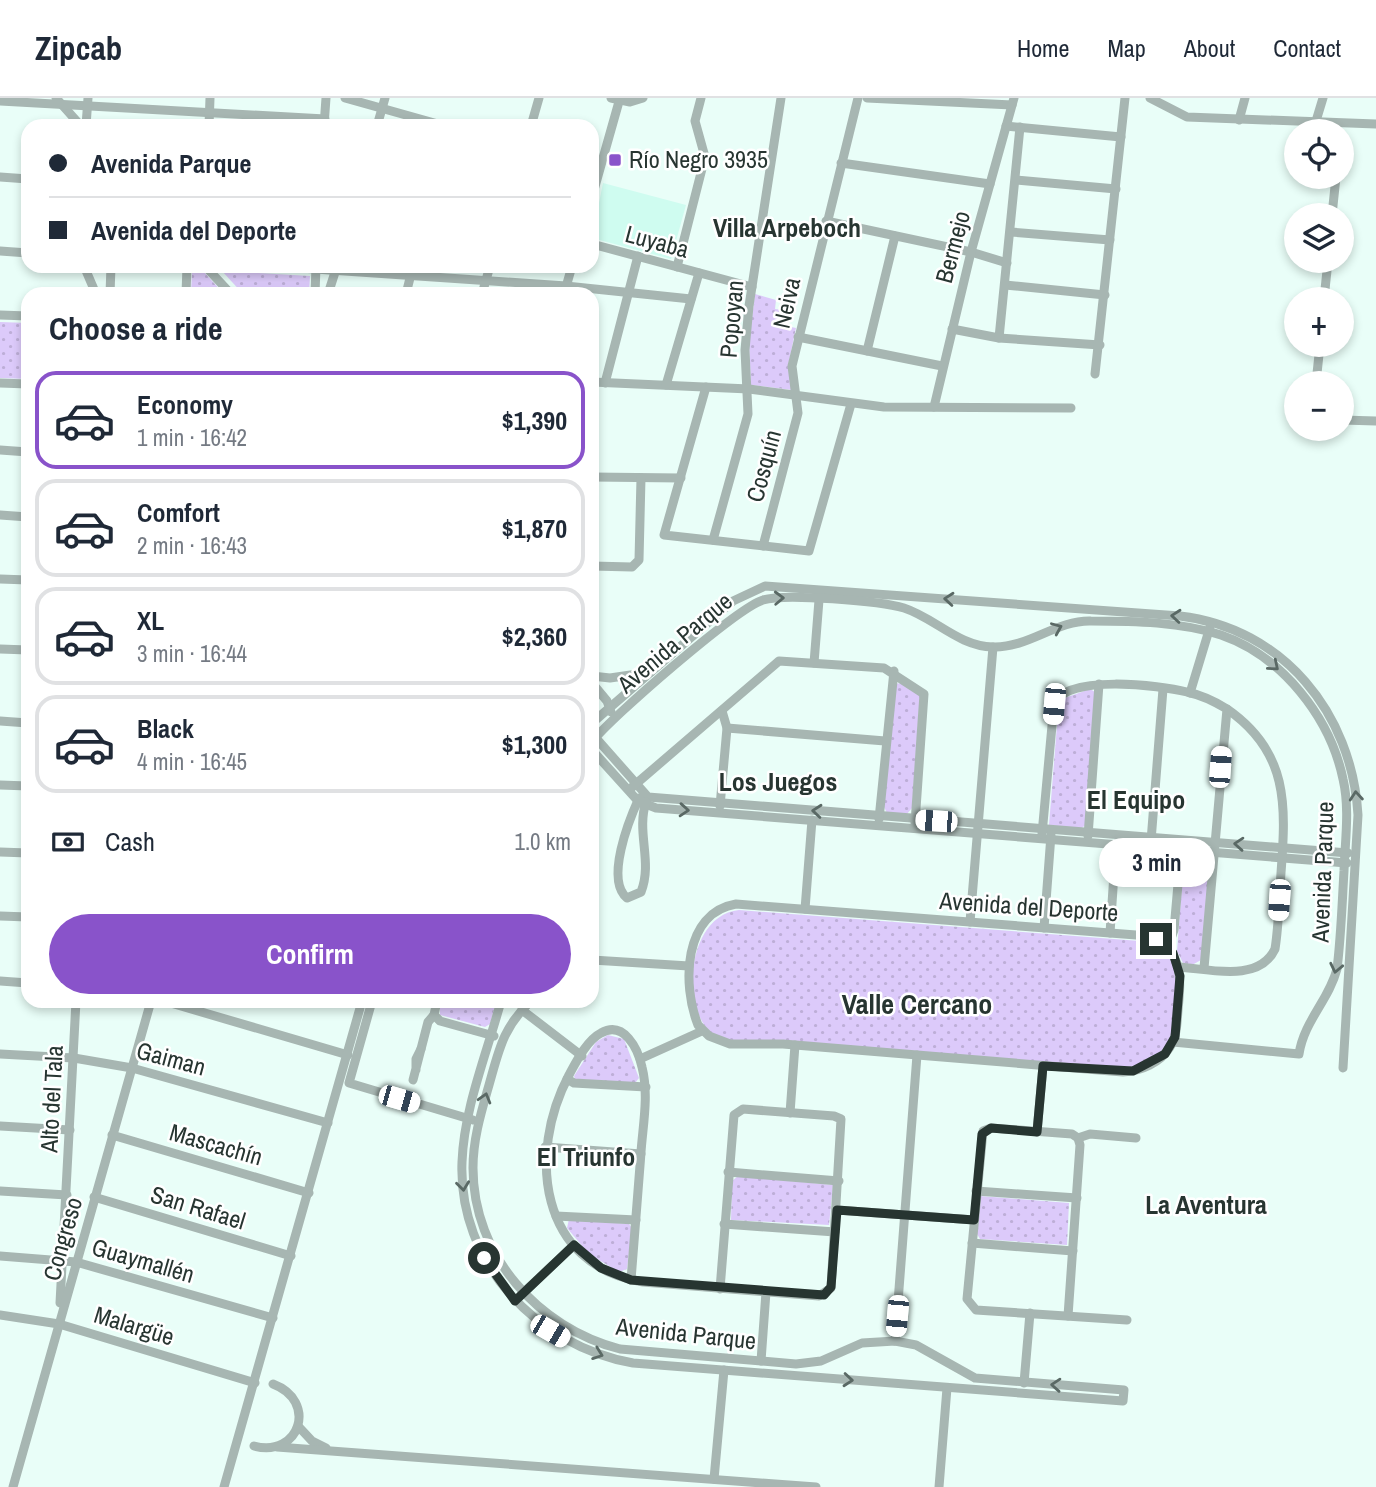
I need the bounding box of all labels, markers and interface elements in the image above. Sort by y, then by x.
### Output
text: Zipcab [35,26,122,70]
text: Home [1017,32,1069,64]
text: Map [1107,32,1146,64]
text: About [1184,32,1235,64]
text: Contact [1273,32,1341,64]
map controls [1284,119,1354,441]
button: locate [1284,119,1354,189]
place label: Río Negro 3935 [629,143,768,175]
text: Avenida Parque [91,146,251,181]
marker: Río Negro 3935 [607,152,623,168]
button: layers [1284,203,1354,273]
street label: Bermejo [927,207,977,286]
district label: Villa Arpeboch [713,210,861,245]
text: Avenida del Deporte [91,213,296,248]
street label: Luyaba [622,217,693,265]
street label: Neiva [765,274,807,331]
street label: Popoyan [712,279,750,359]
button: + [1284,287,1354,357]
text: Choose a ride [49,307,223,350]
button: − [1284,371,1354,441]
text: Economy [137,387,233,422]
icon: car [53,389,116,452]
text: $1,390 [502,403,567,438]
text: 1 min · 16:42 [137,422,247,453]
street label: Cosquín [738,426,788,505]
text: Comfort [137,495,220,530]
icon: car [53,497,116,560]
text: $1,870 [502,511,567,546]
text: 2 min · 16:43 [137,530,247,561]
street label: Avenida Parque [609,585,739,700]
one-way arrow [774,591,785,606]
one-way arrow [944,592,955,607]
text: XL [137,603,164,638]
icon: car [53,605,116,668]
one-way arrow [1171,609,1182,624]
text: $2,360 [502,619,567,654]
one-way arrow [1050,622,1063,636]
text: 3 min · 16:44 [137,638,247,669]
one-way arrow [1265,658,1278,670]
car [1042,682,1067,726]
text: Black [137,711,194,746]
icon: car [53,713,116,776]
text: $1,300 [502,727,567,762]
car [1209,745,1232,789]
text: 4 min · 16:45 [137,746,247,777]
district label: Los Juegos [719,764,837,799]
district label: El Equipo [1087,782,1185,817]
one-way arrow [1349,790,1364,801]
street label: Avenida Parque [1304,801,1340,944]
one-way arrow [679,802,690,817]
one-way arrow [811,804,822,819]
car [915,809,958,833]
icon: cash [49,823,87,861]
text: Cash [105,824,155,859]
text: 1.0 km [514,826,571,857]
one-way arrow [1234,837,1245,852]
callout: 3 min [1098,838,1214,886]
text: 3 min [1132,847,1182,878]
car [1268,878,1291,922]
street label: Avenida del Deporte [938,884,1120,928]
button: Confirm [49,914,571,994]
route end [1140,923,1172,955]
one-way arrow [1330,962,1345,974]
district label: Valle Cercano [842,985,992,1023]
street label: Gaiman [133,1034,209,1083]
street label: Alto del Tala [32,1045,70,1154]
car [376,1083,423,1115]
one-way arrow [477,1092,492,1104]
street label: Mascachín [166,1116,266,1173]
district label: El Triunfo [537,1139,635,1174]
street label: San Rafael [147,1178,250,1237]
one-way arrow [456,1181,471,1192]
district label: La Aventura [1145,1187,1267,1222]
street label: Congreso [35,1193,89,1284]
street label: Guaymallén [88,1230,198,1290]
route start [468,1242,500,1274]
car [885,1294,910,1338]
street label: Malargüe [90,1298,178,1352]
street label: Avenida Parque [613,1310,758,1356]
car [527,1311,574,1351]
one-way arrow [591,1346,603,1360]
one-way arrow [843,1372,854,1387]
one-way arrow [1050,1378,1061,1393]

